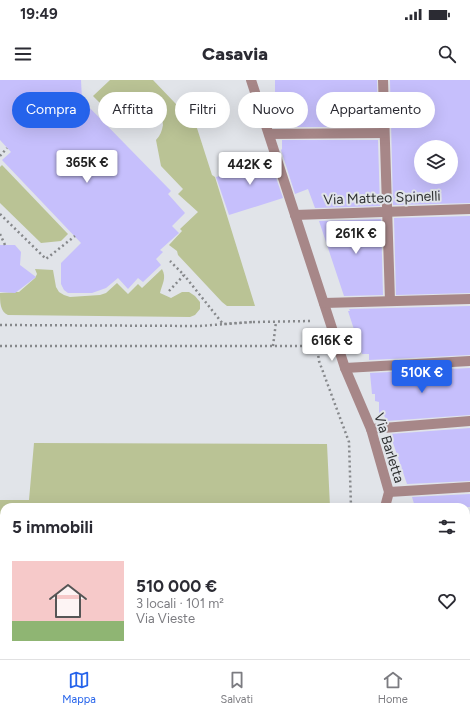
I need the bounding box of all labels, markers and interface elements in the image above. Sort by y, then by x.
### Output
text: 19:49 [20,5,58,23]
icon: menu [12,43,34,65]
text: Casavia [202,43,268,65]
icon: search [436,43,458,65]
chip: Compra [12,92,90,128]
chip: Affitta [98,92,167,128]
chip: Filtri [175,92,230,128]
chip: Nuovo [238,92,308,128]
chip: Appartamento [316,92,435,128]
map controls [414,140,458,184]
button: layers [414,140,458,184]
pin: 365K € [54,150,120,184]
pin: 442K € [217,152,283,186]
text: 365K € [65,155,109,170]
text: 442K € [228,157,272,172]
street label: Via Matteo Spinelli [323,187,441,209]
pin: 261K € [323,221,389,255]
text: 261K € [335,226,377,241]
pin: 616K € [299,328,365,362]
text: 616K € [311,333,353,348]
pin: 510K € [389,360,455,394]
text: 510K € [401,365,443,380]
street label: Via Barletta [370,411,408,485]
icon: filters [436,516,458,538]
text: 5 immobili [12,517,93,537]
text: 510 000 € [136,576,217,596]
icon: home [44,577,92,625]
icon: heart [436,590,458,612]
text: 3 locali · 101 m² [136,596,224,611]
text: Via Vieste [136,611,195,626]
tab: Mappa [62,669,96,706]
tab: Salvati [220,669,253,706]
tab: Home [378,669,408,706]

